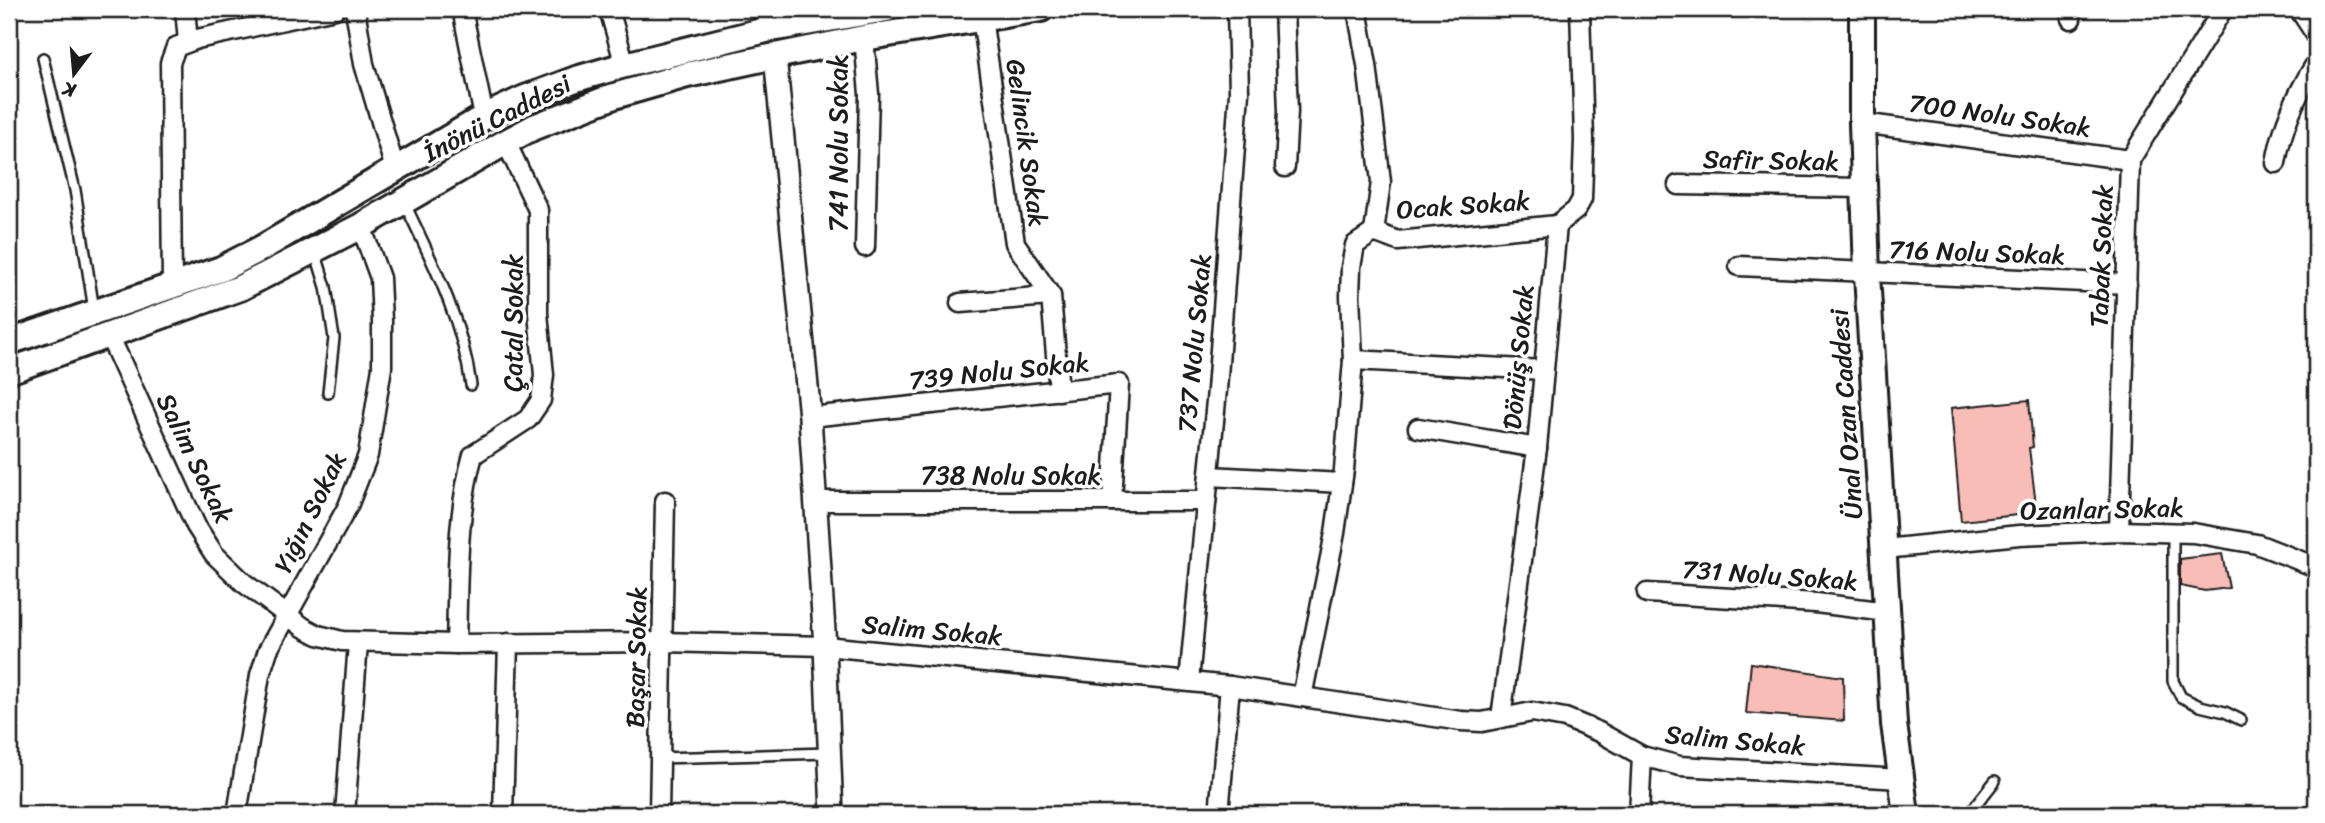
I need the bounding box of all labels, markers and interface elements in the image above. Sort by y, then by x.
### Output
north arrow [38,38,108,108]
street label: 741 Nolu Sokak [815,54,861,232]
street label: Gelincik Sokak [992,56,1062,230]
street label: İnönü Caddesi [414,60,580,176]
text: K [58,72,81,108]
street label: 700 Nolu Sokak [1906,79,2094,151]
street label: Safir Sokak [1702,136,1840,184]
street label: Ocak Sokak [1395,177,1531,233]
street label: Tabak Sokak [2076,184,2126,328]
street label: 716 Nolu Sokak [1888,226,2066,278]
street label: 737 Nolu Sokak [1163,251,1225,435]
street label: Çatal Sokak [490,254,536,392]
street label: Dönüş Sokak [1489,282,1547,432]
street label: Ünal Ozan Caddesi [1816,307,1876,521]
street label: 739 Nolu Sokak [907,339,1091,403]
street label: Salim Sokak [144,385,247,531]
street label: Yığın Sokak [261,443,359,581]
street label: 738 Nolu Sokak [921,452,1101,498]
street label: Ozanlar Sokak [2020,485,2184,533]
street label: 731 Nolu Sokak [1680,546,1860,604]
street label: Başar Sokak [612,586,660,728]
street label: Salim Sokak [860,601,1004,659]
street label: Salim Sokak [1663,711,1807,769]

